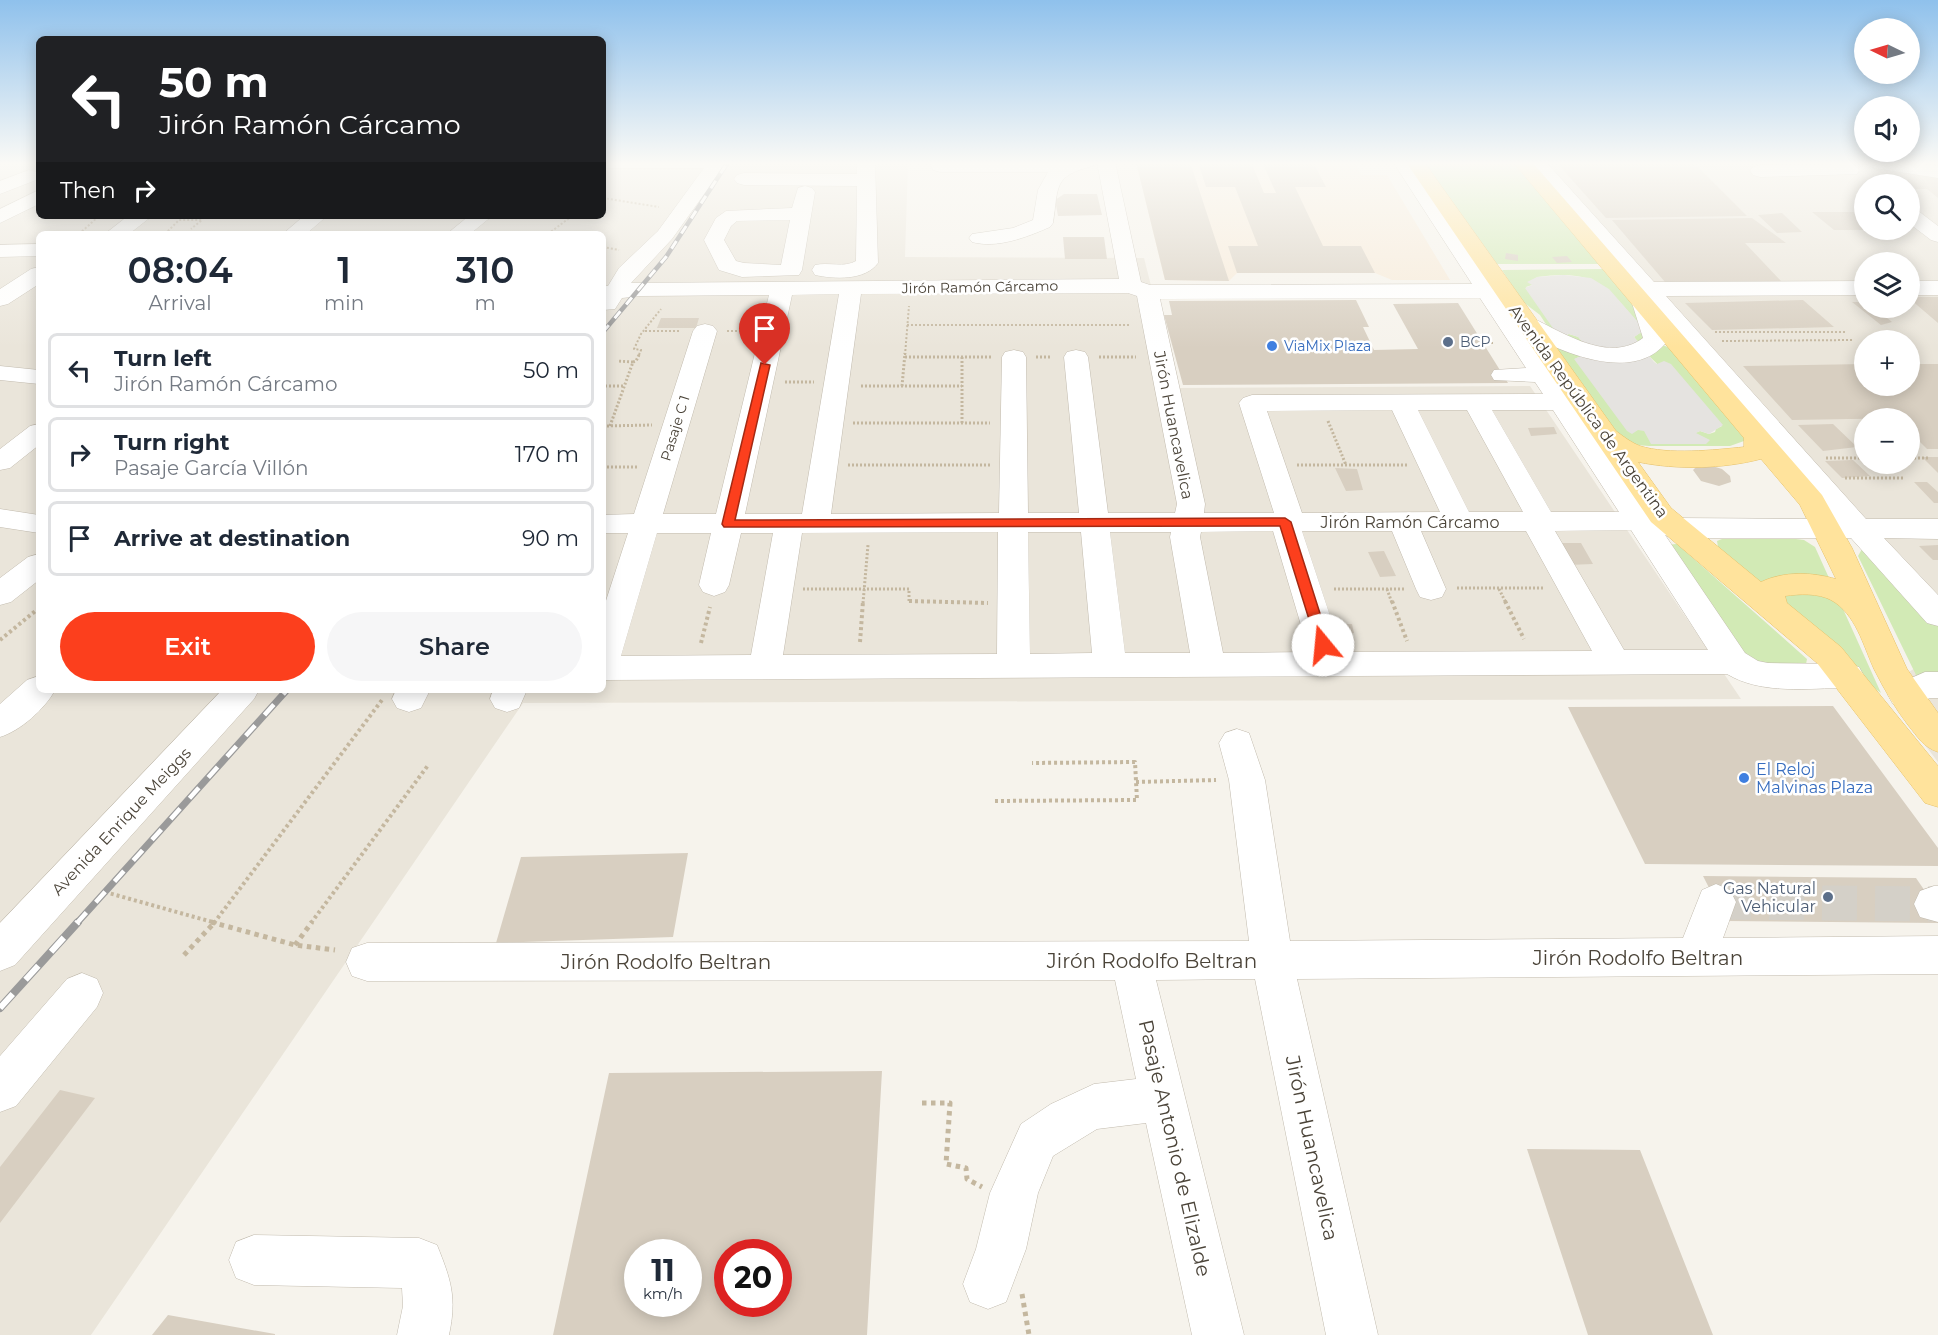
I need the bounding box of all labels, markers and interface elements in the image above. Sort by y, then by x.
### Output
north arrow [1854,18,1920,84]
map controls [1854,18,1920,474]
text: 50 m [159,56,268,108]
icon: left [60,60,138,138]
button: sound [1854,96,1920,162]
text: Jirón Ramón Cárcamo [159,108,461,141]
icon: right [128,174,161,207]
button: search [1854,174,1920,240]
text: Then [60,177,116,204]
text: 08:04 [127,248,233,292]
text: 1 [337,248,351,292]
text: 310 [456,248,515,292]
button: layers [1854,252,1920,318]
street label: Jirón Ramón Cárcamo [901,277,1059,297]
text: Arrival [148,291,212,315]
text: min [324,291,364,315]
text: m [474,291,496,315]
street label: Avenida República de Argentina [1505,301,1672,521]
pin [739,303,790,365]
icon: arrive [748,312,781,345]
button: + [1854,330,1920,396]
place label: BCP [1460,333,1491,351]
marker: BCP [1441,335,1455,349]
place label: ViaMix Plaza [1284,337,1371,355]
marker: ViaMix Plaza [1265,339,1279,353]
text: Turn left [114,345,212,372]
street label: Jirón Huancavelica [1150,348,1197,501]
icon: left [63,354,96,387]
text: 50 m [523,357,579,384]
text: Jirón Ramón Cárcamo [114,372,338,396]
street label: Pasaje C 1 [656,393,694,463]
button: − [1854,408,1920,474]
text: Turn right [114,429,229,456]
icon: right [63,438,96,471]
text: 170 m [515,441,579,468]
text: Pasaje García Villón [114,456,309,480]
street label: Jirón Ramón Cárcamo [1320,513,1499,532]
icon: arrive [63,522,96,555]
text: Arrive at destination [114,525,350,552]
text: 90 m [522,525,579,552]
button: Exit [60,612,315,681]
button: Share [327,612,582,681]
position arrow [1291,613,1355,677]
street label: Avenida Enrique Meiggs [48,743,195,899]
place label: El Reloj Malvinas Plaza [1756,760,1873,797]
marker: El Reloj Malvinas Plaza [1737,771,1751,785]
place label: Gas Natural Vehicular [1723,879,1816,916]
marker: Gas Natural Vehicular [1821,890,1835,904]
street label: Jirón Rodolfo Beltran [1532,946,1743,970]
street label: Jirón Rodolfo Beltran [1046,949,1257,973]
street label: Jirón Rodolfo Beltran [560,950,771,974]
street label: Pasaje Antonio de Elizalde [1134,1017,1216,1279]
street label: Jirón Huancavelica [1280,1052,1343,1243]
speed limit sign: 20 [714,1239,792,1317]
text: 11 [651,1252,675,1289]
text: km/h [643,1284,683,1303]

